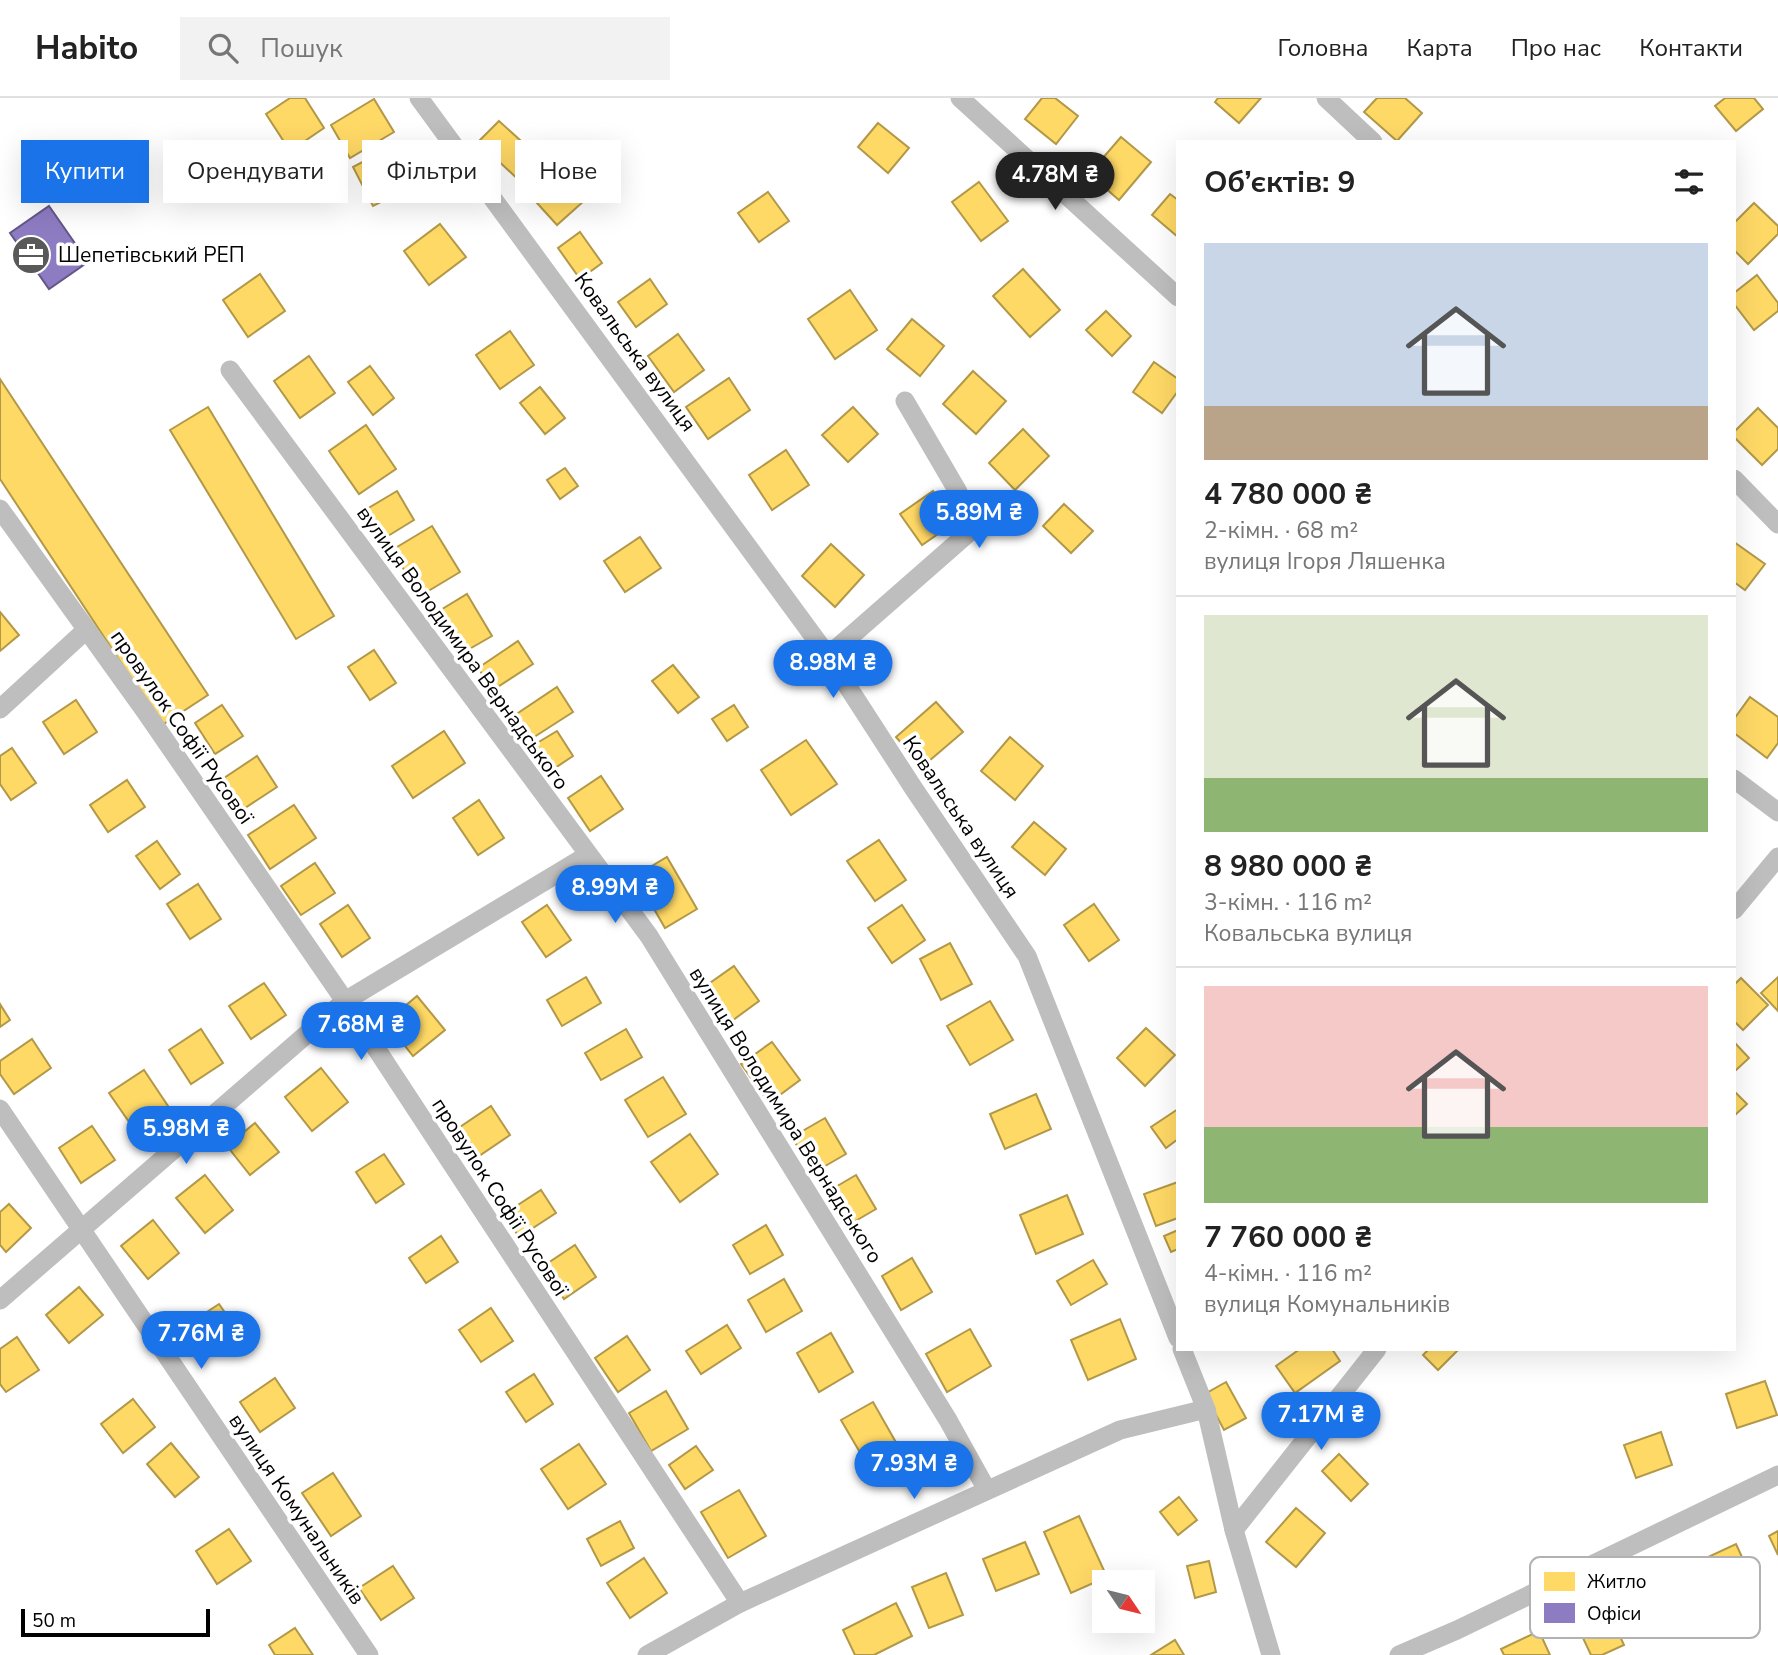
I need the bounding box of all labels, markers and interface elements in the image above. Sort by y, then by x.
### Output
search box [180,17,670,80]
text: Habito [35,26,138,71]
icon: search [204,29,242,67]
text: Пошук [260,31,343,66]
text: Головна [1278,32,1369,64]
text: Карта [1407,32,1473,64]
text: Про нас [1511,32,1601,64]
text: Контакти [1639,32,1743,64]
chip: Купити [21,140,149,203]
chip: Орендувати [163,140,348,203]
chip: Фільтри [362,140,501,203]
chip: Нове [515,140,621,203]
pin: 4.78M ₴ [990,152,1120,212]
text: 4.78M ₴ [1011,159,1099,190]
text: Об’єктів: 9 [1204,162,1356,203]
icon: filters [1670,163,1708,201]
office icon: Шепетівський РЕП [10,234,52,276]
place label: Шепетівський РЕП [58,241,245,269]
street label: Ковальська вулиця [568,267,702,437]
icon: home [1393,288,1519,414]
text: 4 780 000 ₴ [1204,474,1372,515]
pin: 5.89M ₴ [914,490,1044,550]
text: 5.89M ₴ [935,497,1023,528]
street label: вулиця Володимира Вернадського [350,500,576,796]
text: 2-кімн. · 68 m² [1204,515,1358,546]
text: вулиця Ігоря Ляшенка [1204,546,1446,577]
street label: провулок Софії Русової [104,624,260,831]
pin: 8.98M ₴ [768,640,898,700]
text: 8.98M ₴ [789,647,877,678]
icon: home [1393,660,1519,786]
street label: Ковальська вулиця [896,730,1026,904]
text: 8 980 000 ₴ [1204,846,1372,887]
pin: 8.99M ₴ [550,866,680,925]
text: 8.99M ₴ [571,872,659,903]
text: 3-кімн. · 116 m² [1204,887,1372,918]
text: Ковальська вулиця [1204,918,1413,949]
street label: вулиця Володимира Вернадського [683,961,889,1269]
pin: 7.68M ₴ [296,1002,426,1062]
text: 7.68M ₴ [317,1009,405,1040]
icon: home [1393,1031,1519,1157]
street label: провулок Софії Русової [425,1092,575,1302]
pin: 5.98M ₴ [121,1107,251,1166]
text: 5.98M ₴ [142,1113,230,1144]
text: 7 760 000 ₴ [1204,1217,1372,1258]
text: 4-кімн. · 116 m² [1204,1258,1372,1289]
text: вулиця Комунальників [1204,1289,1450,1320]
pin: 7.76M ₴ [136,1312,266,1371]
text: 7.76M ₴ [157,1318,245,1349]
pin: 7.17M ₴ [1256,1392,1386,1452]
text: 7.17M ₴ [1277,1399,1365,1430]
street label: вулиця Комунальників [223,1408,371,1610]
pin: 7.93M ₴ [849,1442,979,1501]
text: 7.93M ₴ [870,1448,958,1479]
legend [1530,1557,1760,1638]
text: Житло [1587,1569,1647,1595]
north arrow [1092,1570,1155,1633]
map controls [1092,1570,1155,1633]
text: Офіси [1587,1601,1641,1627]
scale bar [21,1606,210,1638]
text: 50 m [32,1608,76,1634]

